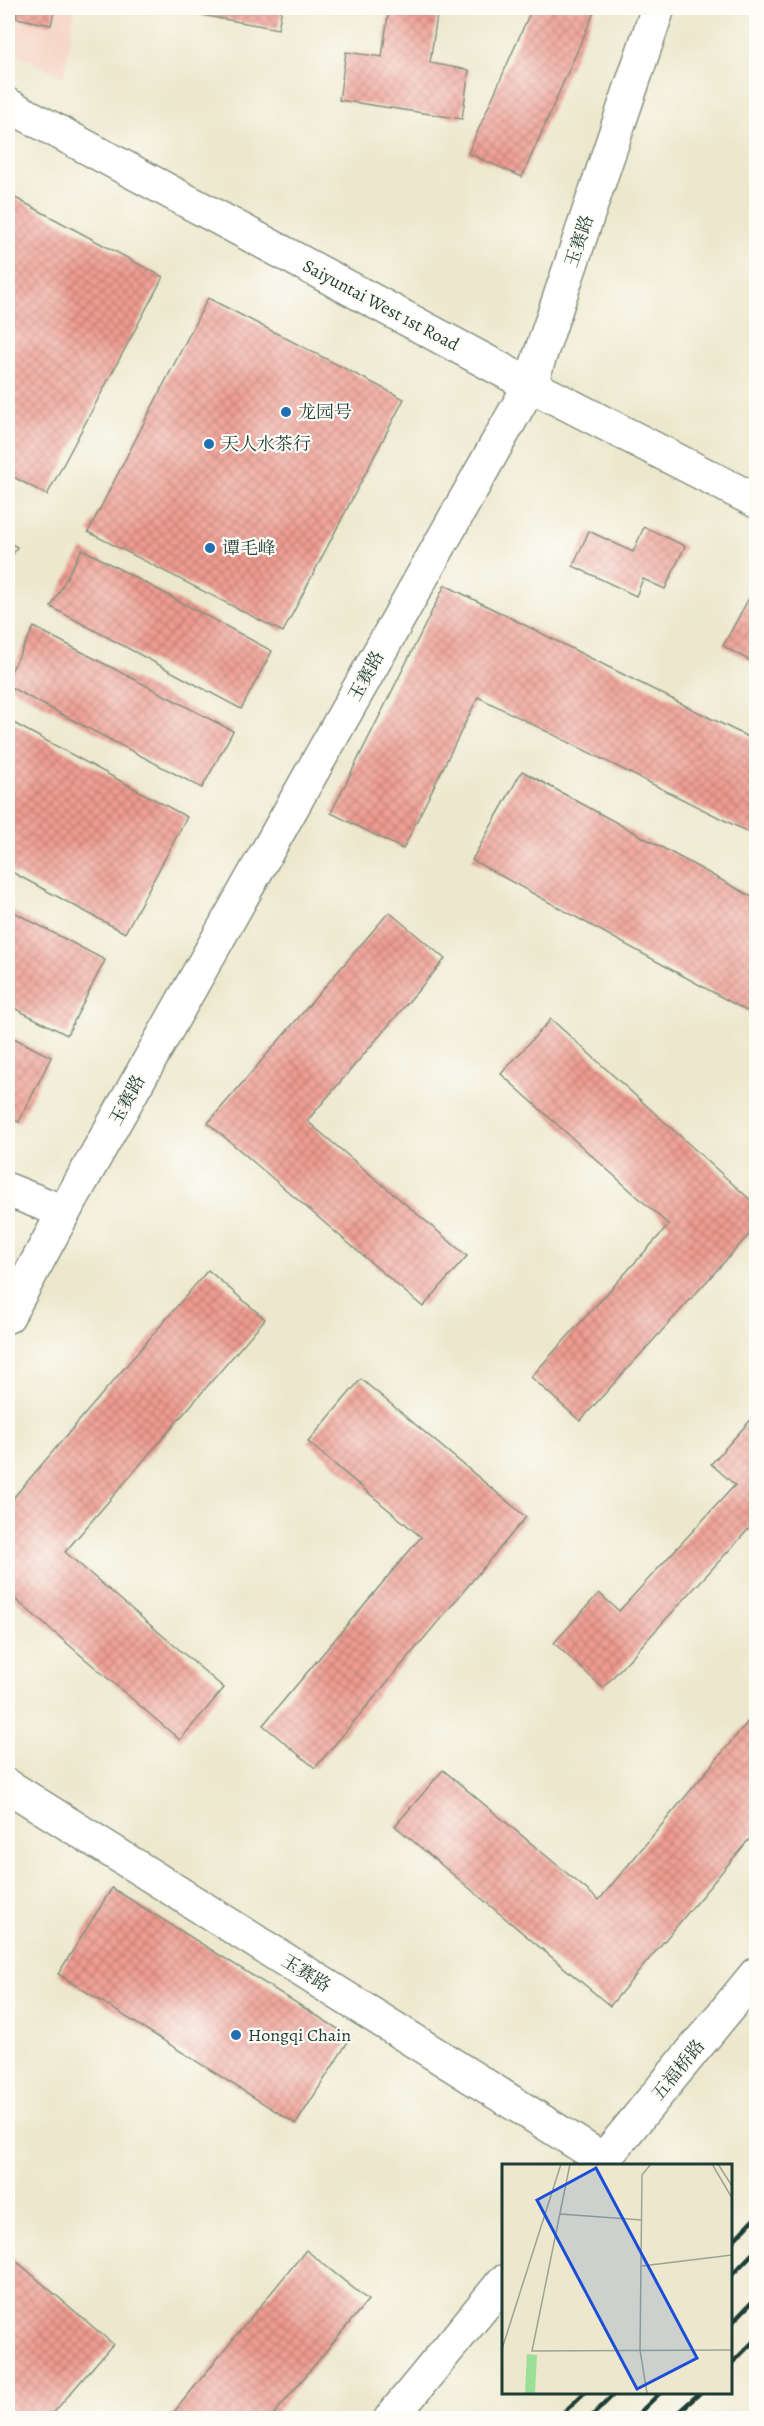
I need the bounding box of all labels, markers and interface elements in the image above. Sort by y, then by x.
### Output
street label: 玉赛路 [559,212,599,270]
street label: Saiyuntai West 1st Road [299,254,464,357]
place label: 龙园号 [298,400,352,424]
marker: 龙园号 [279,405,293,419]
place label: 天人水茶行 [221,432,311,456]
marker: 天人水茶行 [202,437,216,451]
place label: 谭毛峰 [222,536,276,560]
marker: 谭毛峰 [203,541,217,555]
street label: 玉赛路 [342,647,390,705]
street label: 玉赛路 [103,1071,151,1129]
street label: 玉赛路 [277,1949,335,1997]
place label: Hongqi Chain [248,2023,351,2047]
marker: Hongqi Chain [229,2028,243,2042]
street label: 五福桥路 [646,2034,710,2106]
inset map [502,2164,731,2393]

